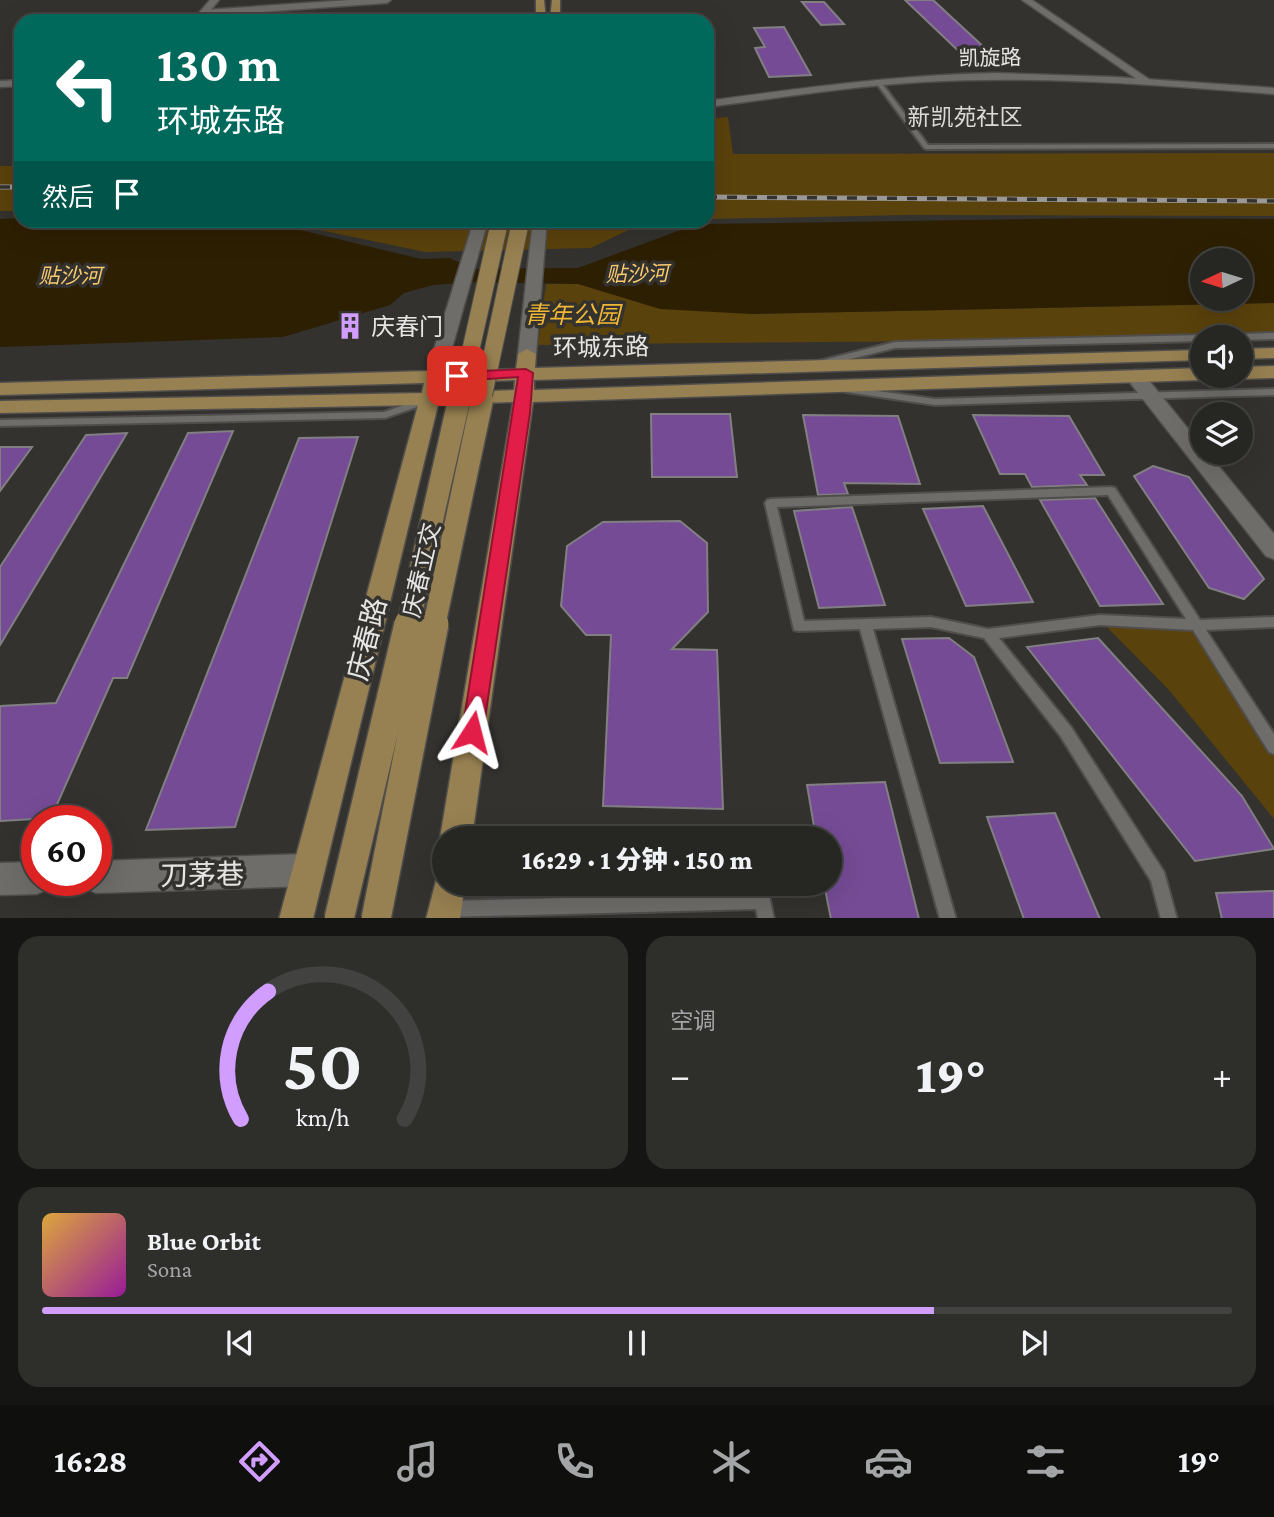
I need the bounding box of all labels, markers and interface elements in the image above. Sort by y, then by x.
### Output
text: 130 m [157,37,280,92]
icon: left [42,42,133,133]
street label: 凯旋路 [958,45,1022,71]
text: 环城东路 [157,103,285,139]
district label: 新凯苑社区 [908,104,1023,130]
icon: arrive [108,175,146,213]
text: 然后 [42,183,94,212]
north arrow [1190,248,1253,312]
map controls [1190,248,1253,465]
water label: 贴沙河 [605,261,673,287]
water label: 贴沙河 [39,264,105,288]
park label: 青年公园 [524,301,623,328]
building icon: 庆春门 [335,311,365,341]
place label: 庆春门 [371,313,443,340]
button: sound [1190,325,1253,388]
street label: 环城东路 [553,333,649,361]
pin [427,346,487,406]
icon: arrive [438,357,476,395]
button: layers [1190,402,1253,465]
street label: 庆春立交 [397,520,445,620]
street label: 庆春路 [342,594,392,684]
position arrow [435,695,509,769]
speed limit sign: 60 [21,805,112,896]
text: 16:29 · 1 分钟 · 150 m [522,846,752,875]
street label: 刀茅巷 [160,859,244,891]
text: 空调 [670,1008,716,1034]
text: 50 [283,1024,363,1105]
text: 19° [916,1045,986,1103]
text: − [670,1054,690,1096]
text: + [1212,1054,1232,1096]
text: km/h [296,1103,350,1130]
text: Blue Orbit [147,1227,261,1256]
text: Sona [147,1256,192,1282]
icon: previous [221,1324,259,1362]
icon: pause [618,1324,656,1362]
icon: next [1015,1324,1053,1362]
icon: directions [235,1437,284,1486]
icon: music [393,1437,442,1486]
icon: phone [550,1437,599,1486]
icon: climate [707,1437,756,1486]
icon: car [864,1437,913,1486]
icon: filters [1021,1437,1070,1486]
text: 16:28 [54,1443,127,1479]
text: 19° [1178,1443,1220,1479]

